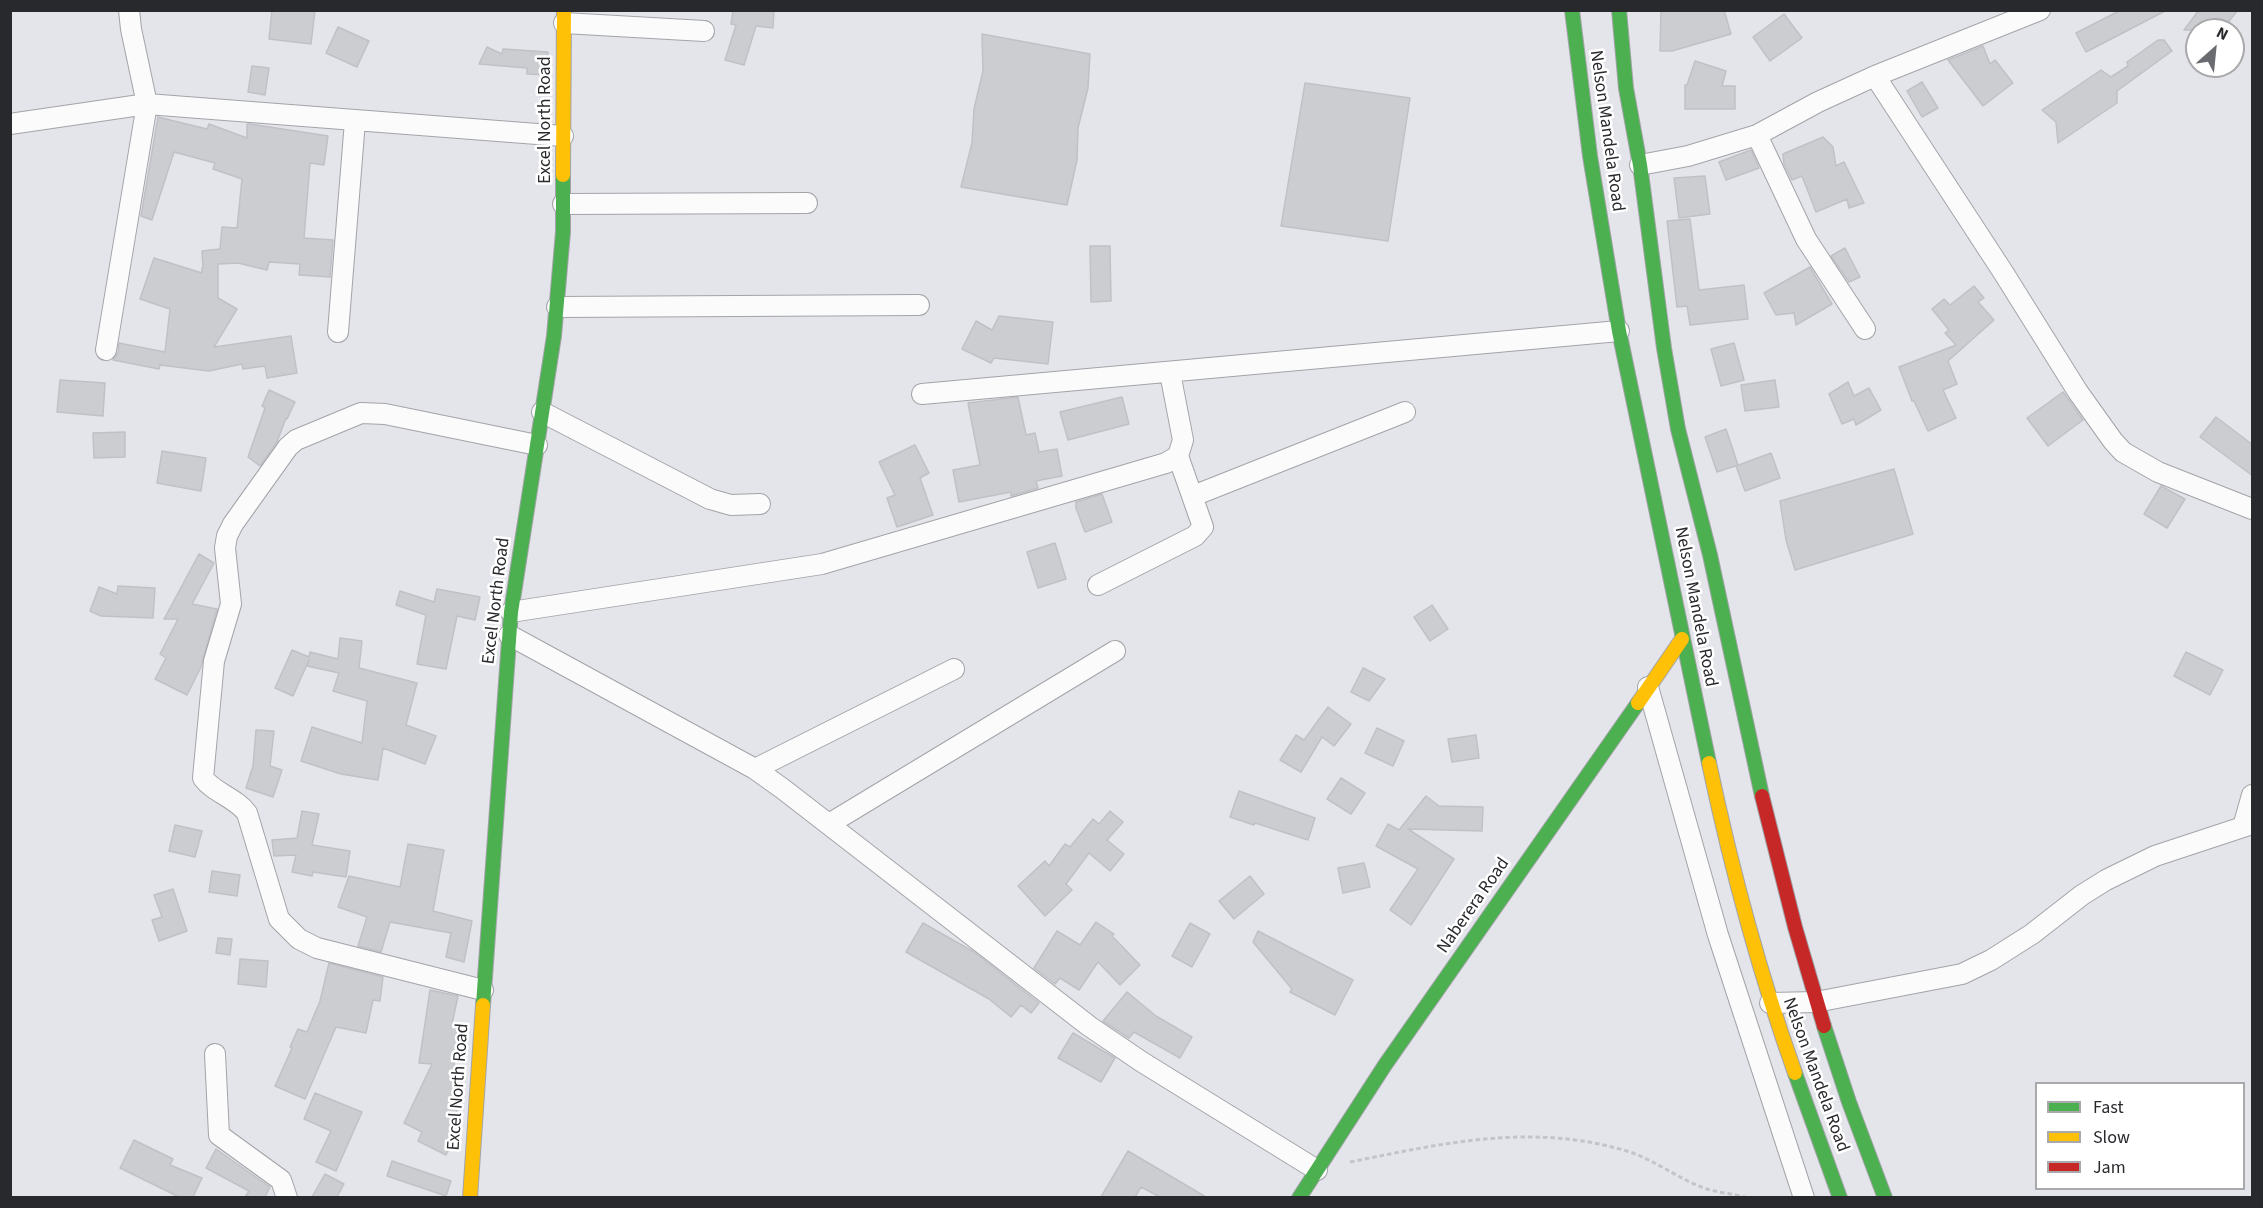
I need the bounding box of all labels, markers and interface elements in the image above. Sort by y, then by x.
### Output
north arrow [2185,18,2245,78]
text: N [2213,22,2232,46]
street label: Nelson Mandela Road [1584,49,1628,213]
street label: Excel North Road [535,56,557,184]
street label: Nelson Mandela Road [1669,525,1721,689]
street label: Excel North Road [479,536,515,666]
street label: Naberera Road [1433,854,1515,958]
street label: Nelson Mandela Road [1777,995,1853,1155]
street label: Excel North Road [444,1023,474,1151]
legend [2035,1082,2245,1190]
text: Fast [2093,1095,2124,1120]
text: Slow [2093,1125,2130,1150]
text: Jam [2093,1155,2126,1180]

